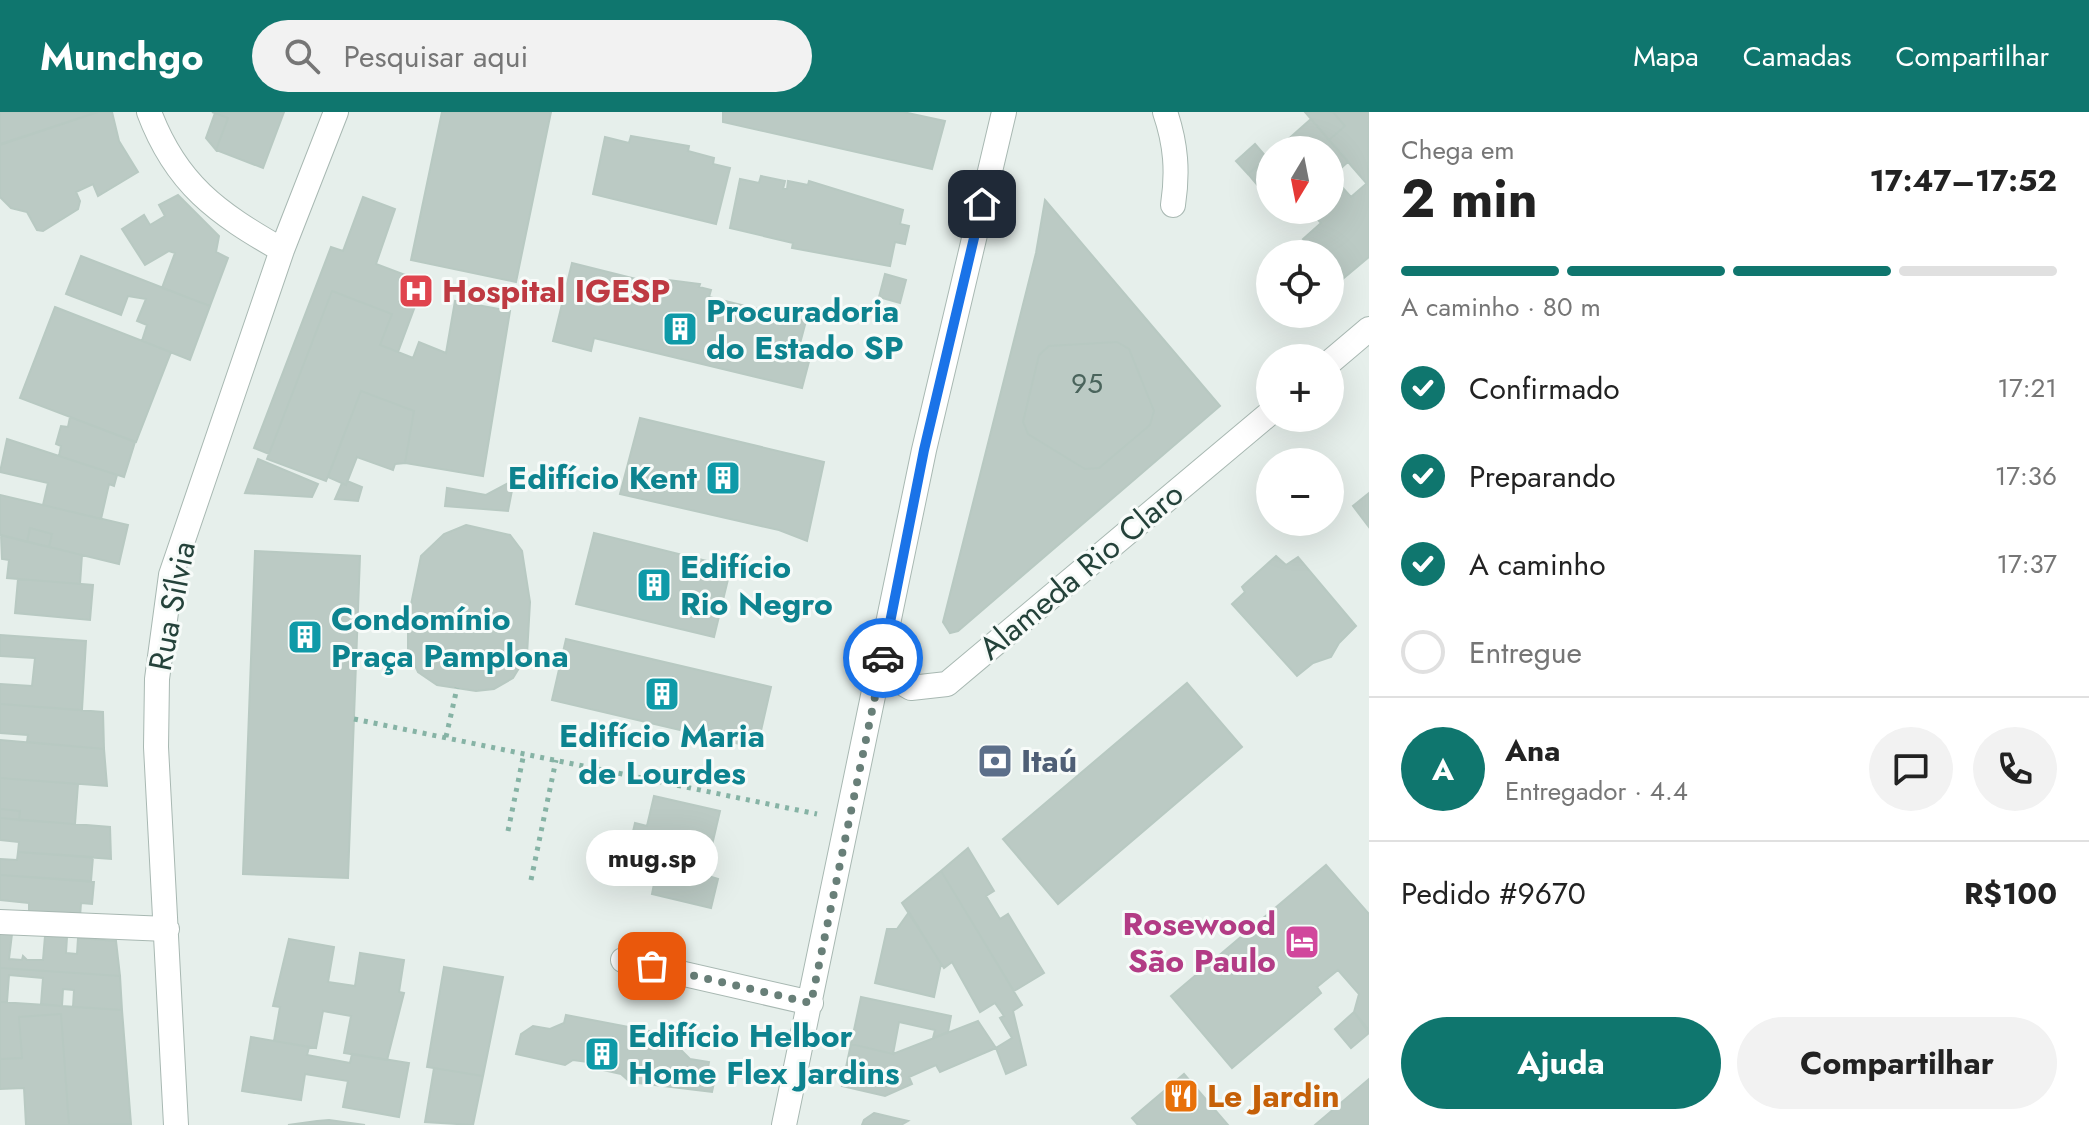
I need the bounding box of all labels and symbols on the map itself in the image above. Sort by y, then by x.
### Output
north arrow [1256,136,1344,224]
pin [948,170,1016,238]
place label: Hospital IGESP [442,268,670,314]
hospital icon: Hospital IGESP [397,272,435,310]
place label: Procuradoria do Estado SP [706,288,904,371]
building icon: Procuradoria do Estado SP [661,310,699,348]
house number: 95 [1071,363,1103,404]
place label: Edifício Kent [508,455,698,501]
building icon: Edifício Kent [704,459,742,497]
street label: Alameda Rio Claro [969,472,1193,670]
street label: Rua Sílvia [137,537,207,675]
place label: Edifício Rio Negro [680,544,833,627]
building icon: Edifício Rio Negro [635,566,673,604]
place label: Condomínio Praça Pamplona [331,596,569,679]
building icon: Condomínio Praça Pamplona [286,618,324,656]
courier [843,618,923,698]
building icon: Edifício Maria de Lourdes [643,675,681,713]
place label: Edifício Maria de Lourdes [559,713,765,796]
place label: Itaú [1021,738,1077,784]
bank icon: Itaú [976,742,1014,780]
callout: mug.sp [586,830,718,886]
place label: Rosewood São Paulo [1123,901,1276,984]
hotel icon: Rosewood São Paulo [1283,923,1321,961]
pin [618,932,686,1000]
place label: Edifício Helbor Home Flex Jardins [628,1013,900,1096]
building icon: Edifício Helbor Home Flex Jardins [583,1035,621,1073]
place label: Le Jardin [1207,1073,1340,1119]
restaurant icon: Le Jardin [1162,1077,1200,1115]

